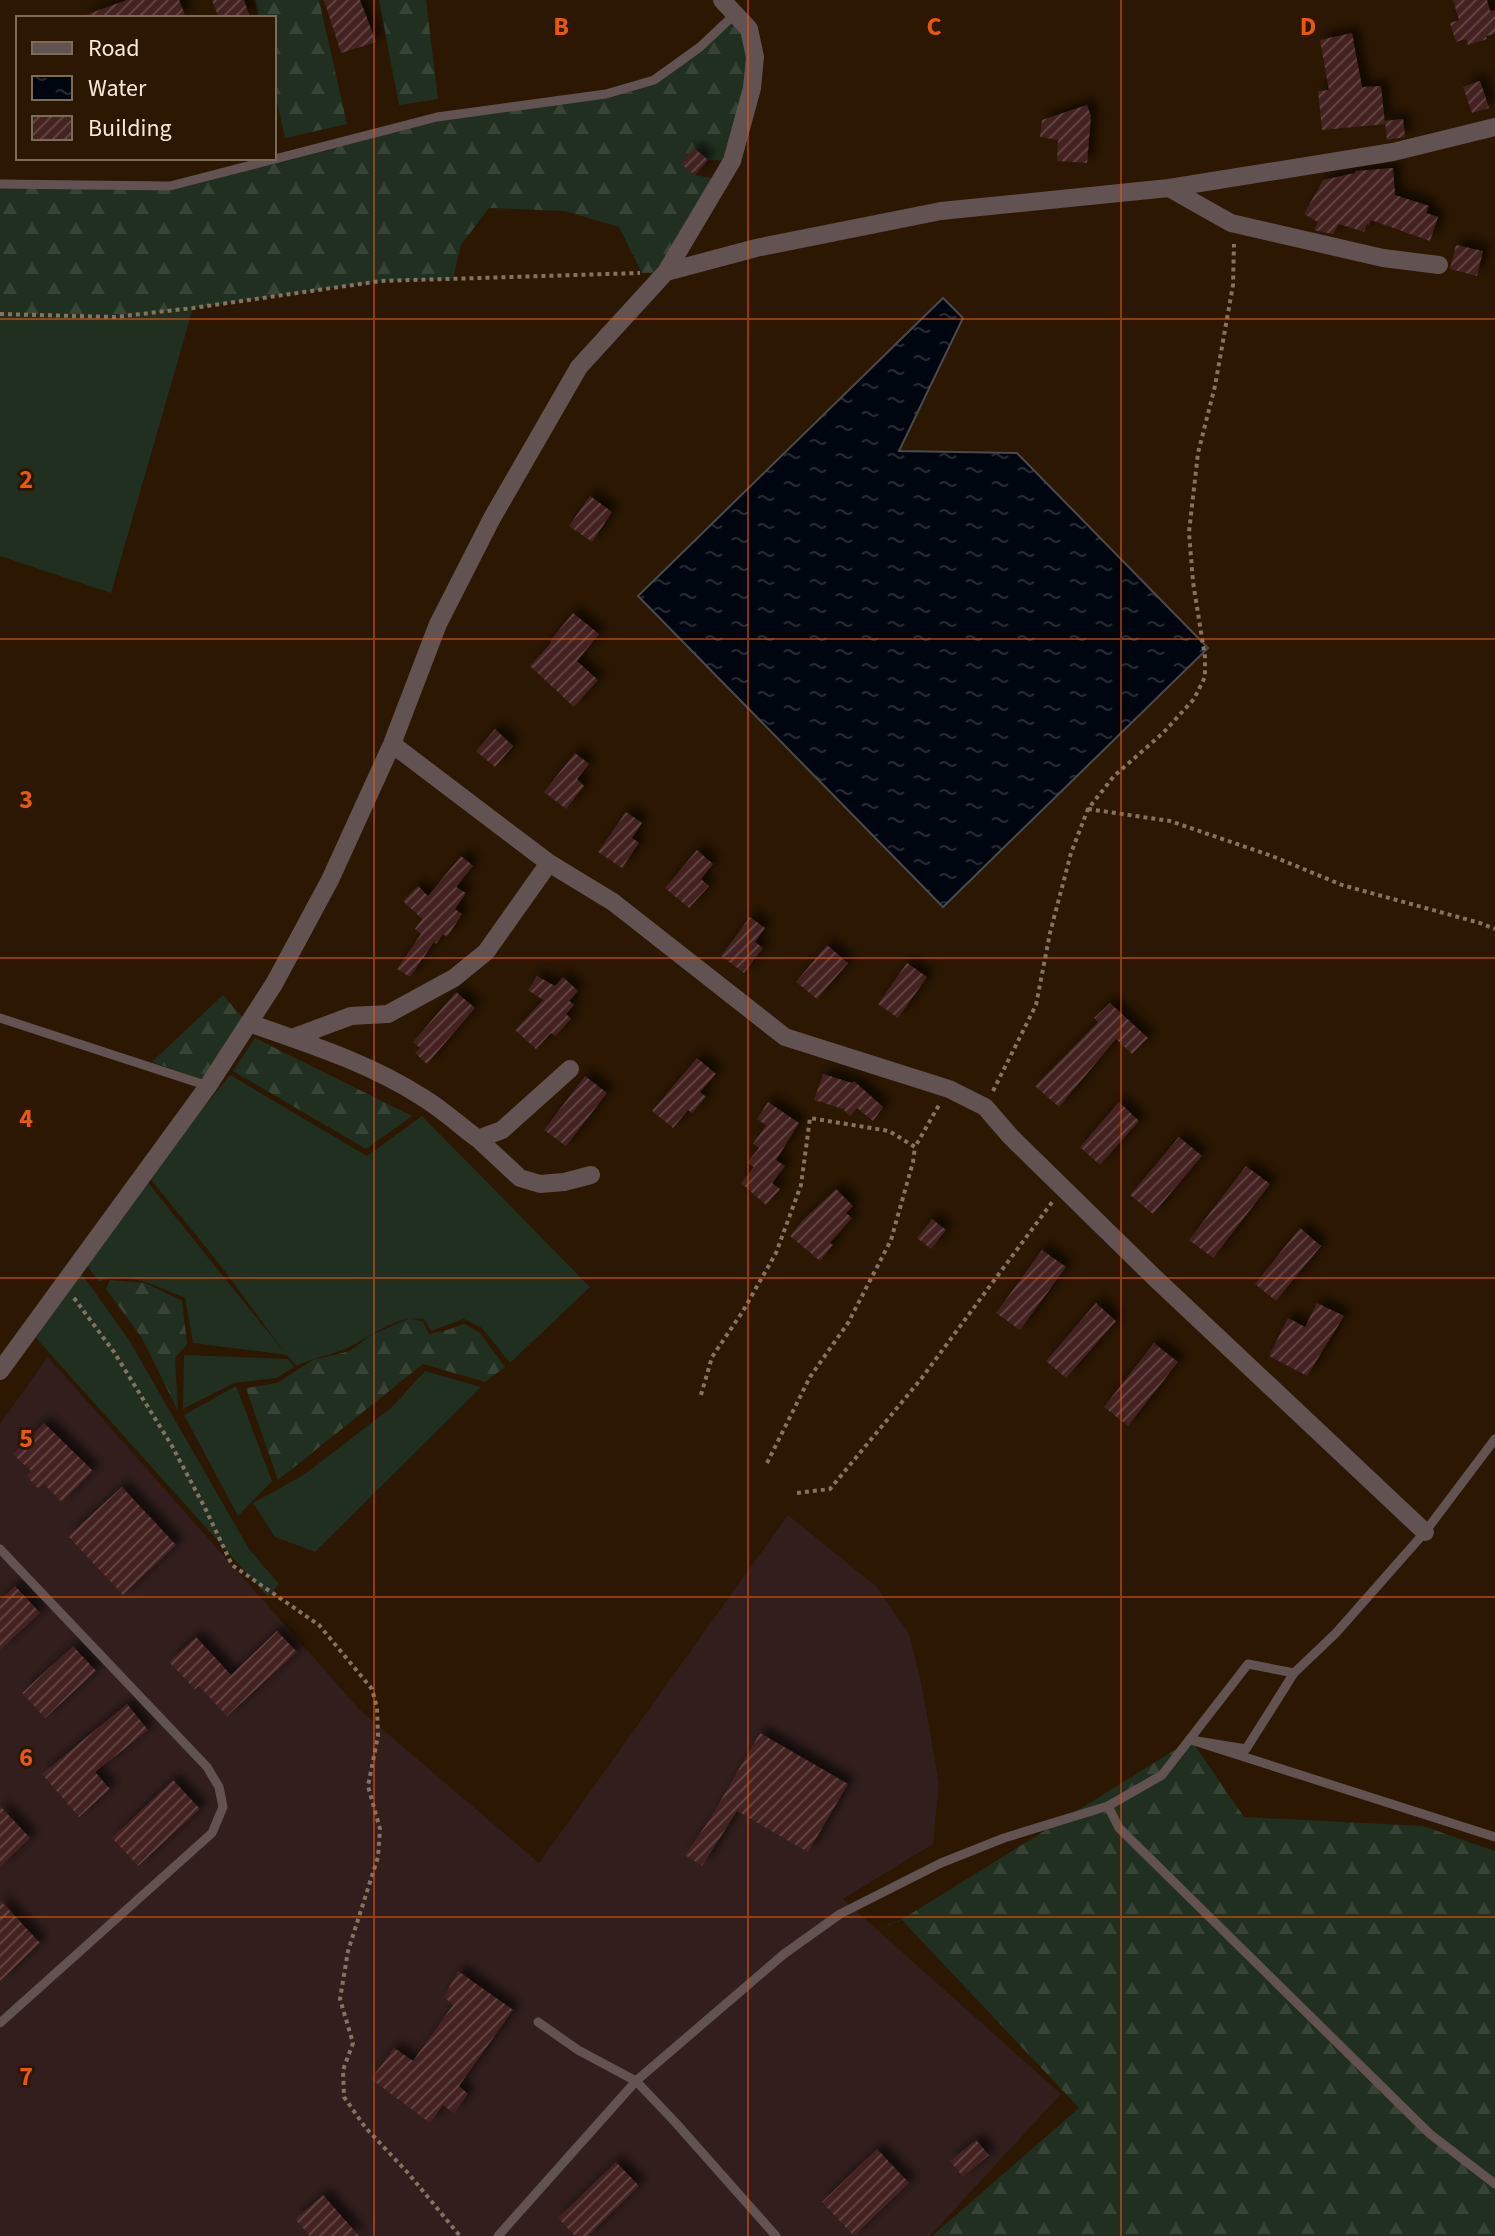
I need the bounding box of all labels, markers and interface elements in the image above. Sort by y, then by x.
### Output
text: B [553,8,569,45]
text: C [926,8,942,45]
text: D [1300,8,1316,45]
legend [16,16,276,160]
text: Road [88,31,140,66]
text: Water [88,71,147,106]
text: Building [88,111,172,146]
text: 2 [19,461,33,498]
text: 3 [19,781,33,818]
text: 4 [19,1100,33,1137]
text: 5 [19,1420,33,1457]
text: 6 [19,1739,33,1776]
text: 7 [19,2058,33,2095]

